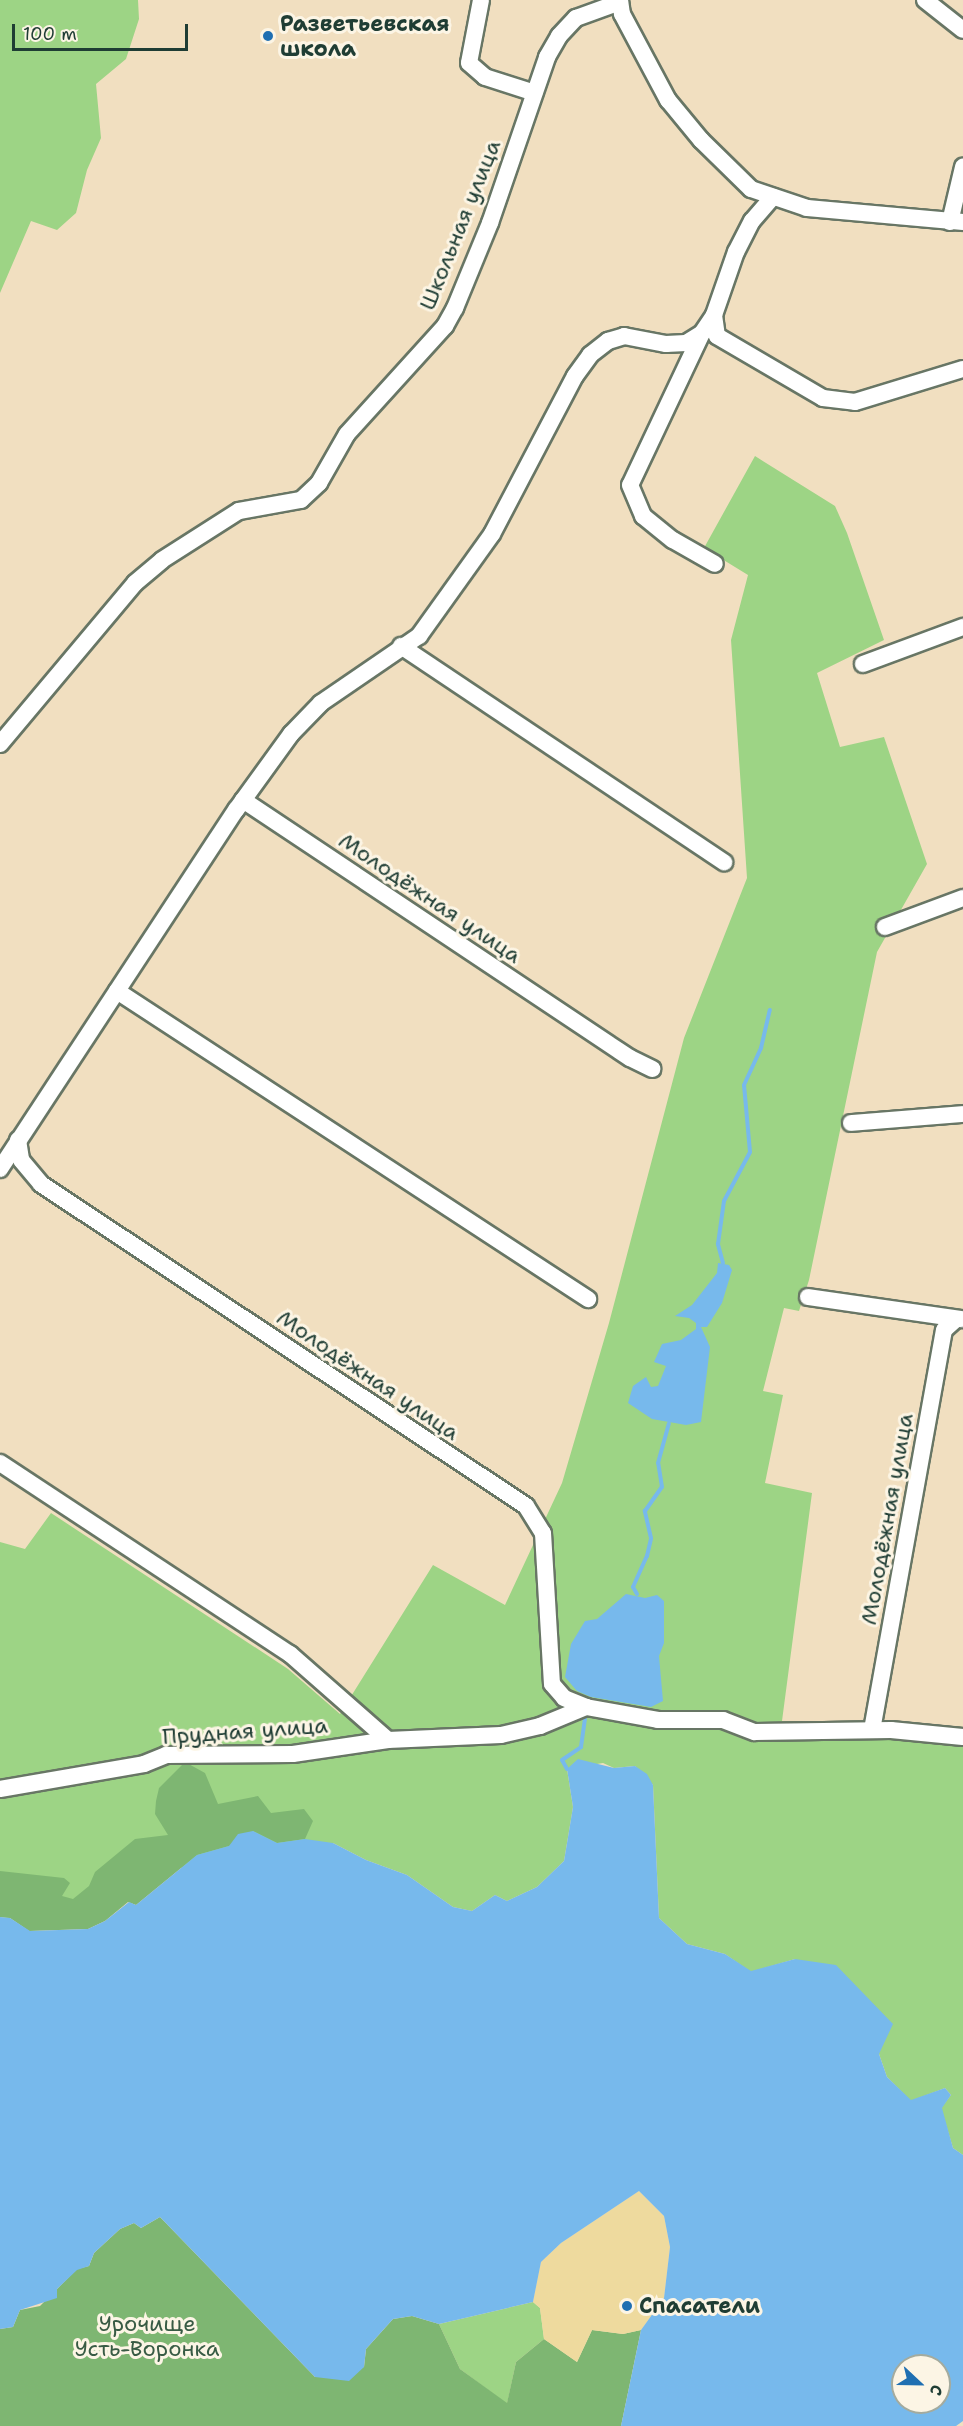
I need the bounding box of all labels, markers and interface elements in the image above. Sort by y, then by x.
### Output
place label: Разветьевская школа [280,10,449,62]
scale bar [15,12,190,50]
text: 100 m [23,22,77,46]
marker: Разветьевская школа [261,29,275,43]
street label: Школьная улица [414,136,506,314]
street label: Молодёжная улица [334,827,526,969]
street label: Молодёжная улица [272,1304,464,1446]
street label: Молодёжная улица [855,1411,919,1627]
street label: Прудная улица [161,1712,329,1750]
place label: Спасатели [639,2293,760,2319]
marker: Спасатели [620,2299,634,2313]
park label: Урочище Усть-Воронка [75,2310,219,2362]
north arrow [891,2354,951,2414]
text: С [925,2382,948,2399]

